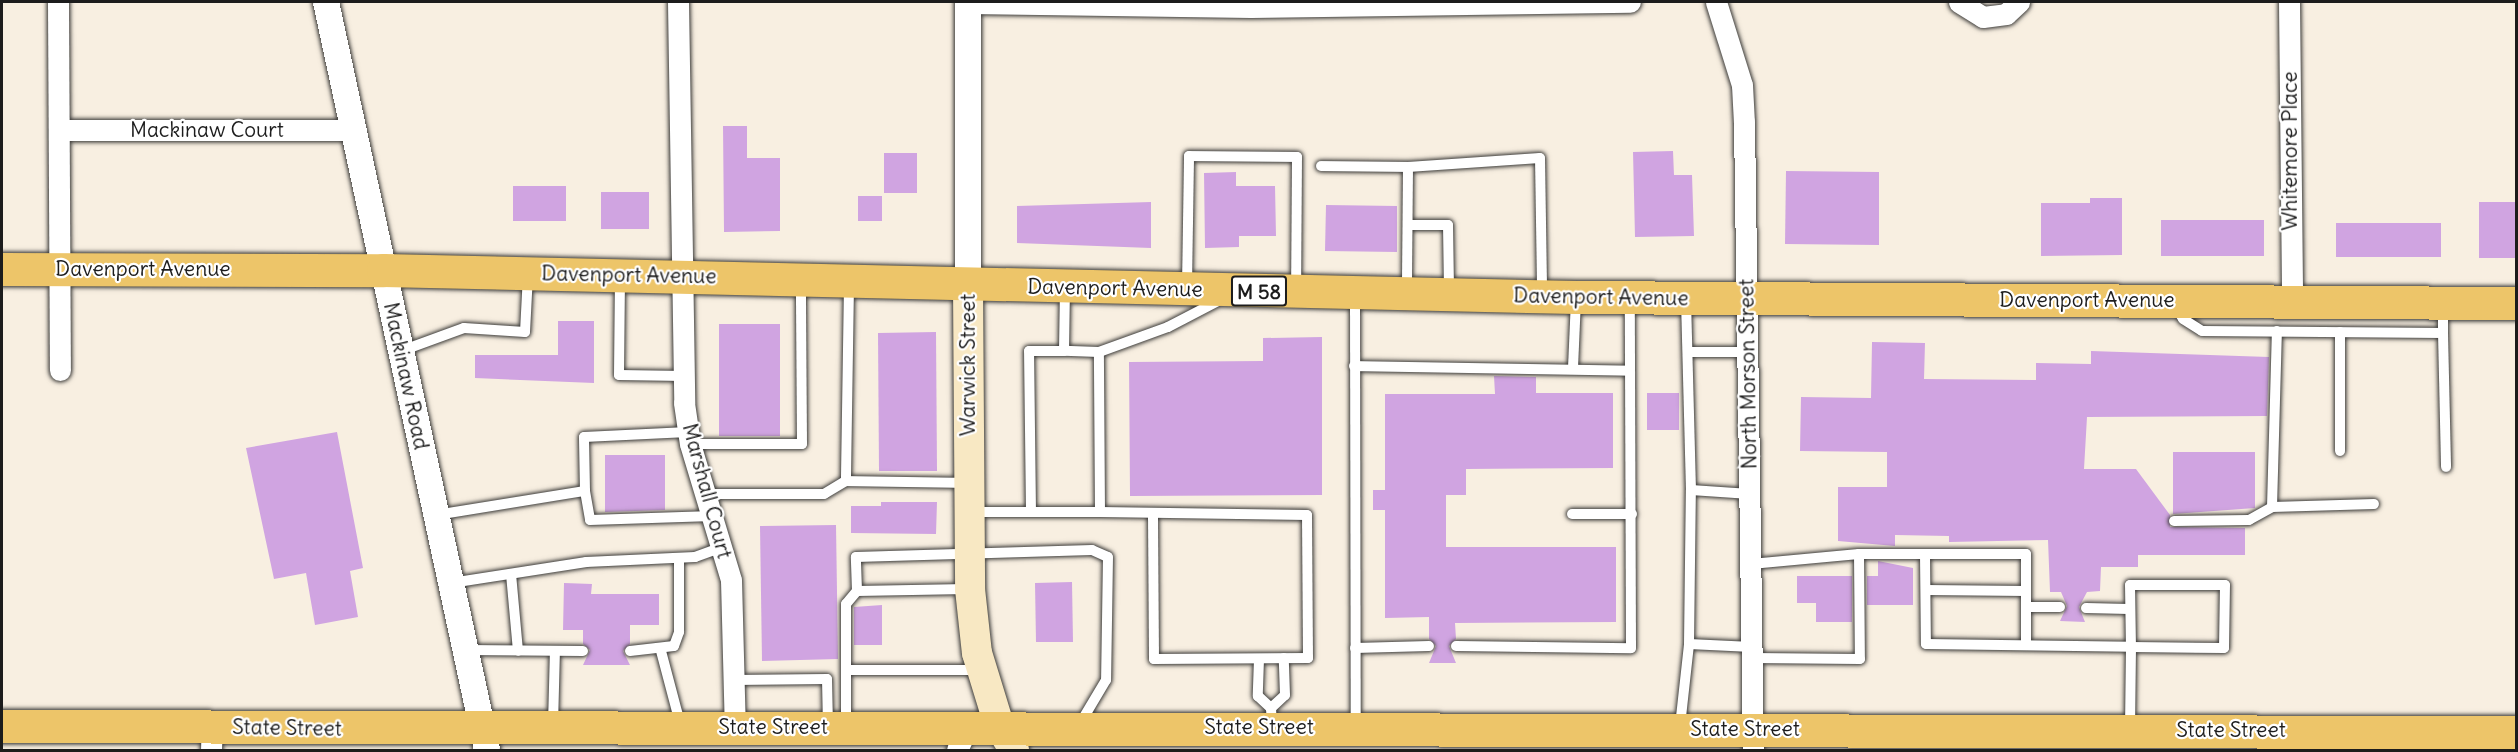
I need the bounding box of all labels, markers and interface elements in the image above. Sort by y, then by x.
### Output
street label: Whitemore Place [2277,71,2303,231]
street label: Mackinaw Court [130,117,284,143]
street label: Davenport Avenue [55,256,231,282]
street label: Davenport Avenue [541,261,717,289]
street label: Davenport Avenue [1027,274,1203,302]
road number: M 58 [1230,274,1288,308]
street label: North Morson Street [1734,278,1762,470]
street label: Davenport Avenue [1513,283,1689,311]
street label: Davenport Avenue [1999,287,2175,313]
street label: Warwick Street [955,294,981,436]
street label: Mackinaw Road [378,300,434,452]
street label: Marshall Court [677,421,737,561]
street label: State Street [232,714,342,742]
street label: State Street [718,714,828,740]
street label: State Street [1204,714,1314,740]
street label: State Street [1690,716,1800,742]
street label: State Street [2176,717,2286,743]

